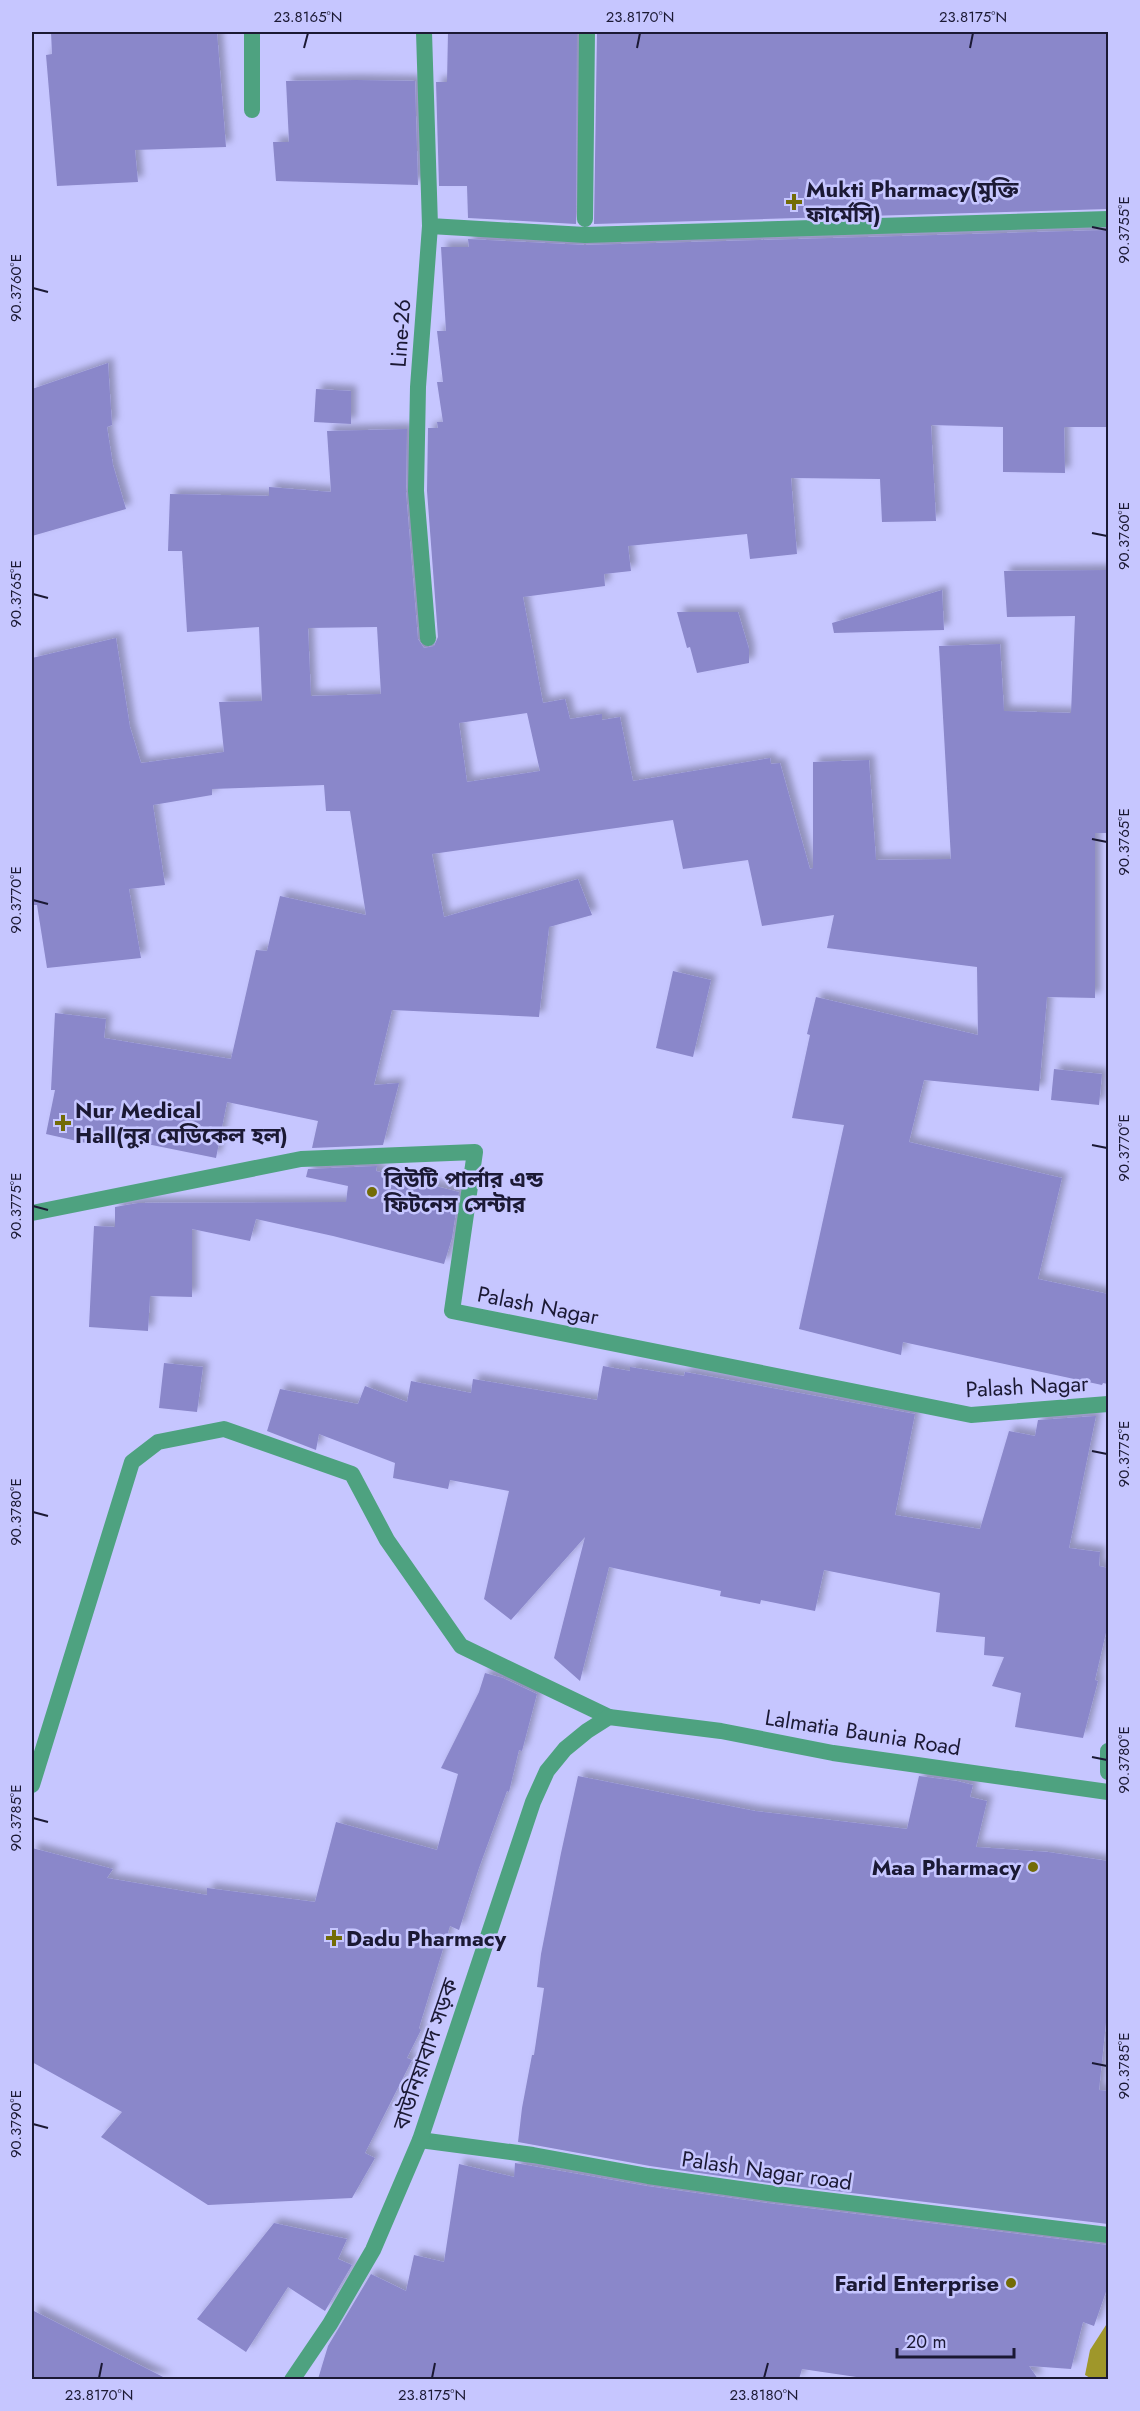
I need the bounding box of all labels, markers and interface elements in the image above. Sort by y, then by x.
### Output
text: 23.8165°N [274,6,342,28]
text: 23.8170°N [606,6,674,28]
text: 23.8175°N [939,6,1007,28]
place label: Mukti Pharmacy(মুক্তি ফার্মেসি) [805,173,1019,230]
marker: Mukti Pharmacy(মুক্তি ফার্মেসি) [787,195,801,209]
text: 90.3755°E [1113,196,1135,264]
text: 90.3760°E [5,254,27,322]
street label: Line-26 [382,298,418,368]
text: 90.3760°E [1113,502,1135,570]
text: 90.3765°E [5,560,27,628]
text: 90.3765°E [1113,808,1135,876]
text: 90.3770°E [5,866,27,934]
place label: Nur Medical Hall(নুর মেডিকেল হল) [75,1094,288,1151]
text: 90.3770°E [1113,1114,1135,1182]
marker: Nur Medical Hall(নুর মেডিকেল হল) [56,1116,70,1130]
place label: বিউটি পার্লার এন্ড ফিটনেস সেন্টার [383,1163,544,1220]
text: 90.3775°E [5,1173,27,1239]
marker: বিউটি পার্লার এন্ড ফিটনেস সেন্টার [365,1185,379,1199]
street label: Palash Nagar [475,1278,602,1333]
street label: Palash Nagar [965,1367,1090,1405]
text: 90.3775°E [1113,1421,1135,1487]
text: 90.3780°E [5,1478,27,1546]
street label: Lalmatia Baunia Road [763,1701,963,1763]
text: 90.3780°E [1113,1726,1135,1794]
text: 90.3785°E [5,1784,27,1852]
place label: Maa Pharmacy [872,1851,1022,1883]
marker: Maa Pharmacy [1026,1860,1040,1874]
place label: Dadu Pharmacy [346,1922,507,1954]
marker: Dadu Pharmacy [327,1931,341,1945]
street label: বাউনিয়াবাদ সড়ক [384,1974,466,2135]
text: 90.3785°E [1113,2032,1135,2100]
text: 90.3790°E [5,2090,27,2158]
street label: Palash Nagar road [680,2142,854,2198]
place label: Farid Enterprise [834,2267,999,2299]
marker: Farid Enterprise [1004,2276,1018,2290]
scale bar [897,2321,1014,2359]
text: 20 m [906,2329,946,2355]
text: 23.8170°N [65,2384,133,2406]
text: 23.8175°N [398,2384,466,2406]
text: 23.8180°N [730,2384,798,2406]

